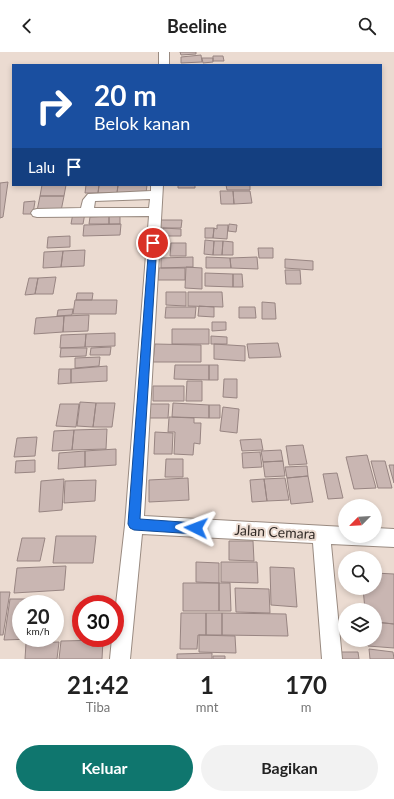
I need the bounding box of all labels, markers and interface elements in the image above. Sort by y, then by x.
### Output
icon: back [16,15,38,37]
text: Beeline [167,15,227,37]
icon: search [356,15,378,37]
text: 20 m [94,78,157,112]
icon: right [28,80,80,132]
text: Belok kanan [94,112,190,134]
icon: arrive [63,156,85,178]
text: Lalu [28,158,55,176]
pin [136,226,170,260]
icon: arrive [142,232,164,254]
north arrow [338,499,382,543]
map controls [338,499,382,647]
position arrow [175,507,217,549]
street label: Jalan Cemara [234,521,316,542]
button: search [338,551,382,595]
speed limit sign: 30 [72,595,124,647]
button: layers [338,603,382,647]
text: 20 [26,604,50,628]
text: km/h [26,625,50,637]
text: 21:42 [67,670,129,699]
text: 1 [200,670,214,699]
text: 170 [285,670,327,699]
text: Tiba [86,699,110,715]
text: mnt [196,699,218,715]
text: m [301,699,312,715]
button: Keluar [16,745,193,791]
button: Bagikan [201,745,378,791]

